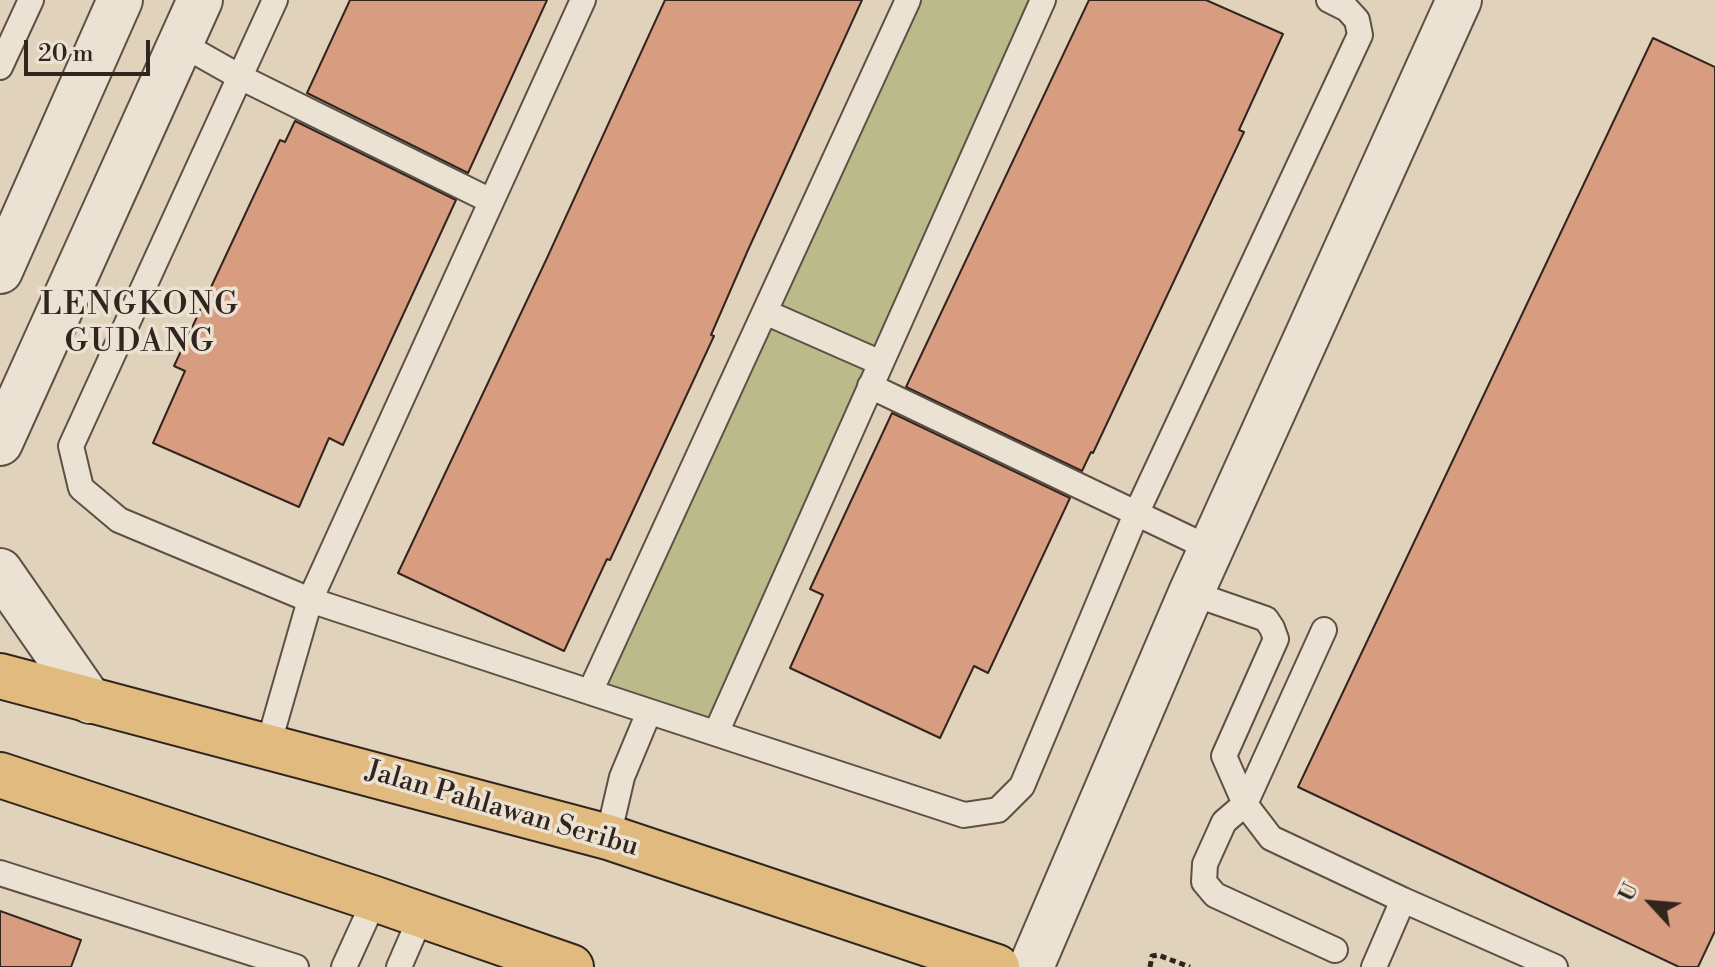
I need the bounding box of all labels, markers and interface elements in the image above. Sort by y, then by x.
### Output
scale bar [28,24,154,74]
text: 20 m [38,39,94,69]
district label: LENGKONG GUDANG [40,287,240,362]
street label: Jalan Pahlawan Seribu [362,755,642,865]
north arrow [1611,863,1691,943]
text: U [1613,879,1645,906]

